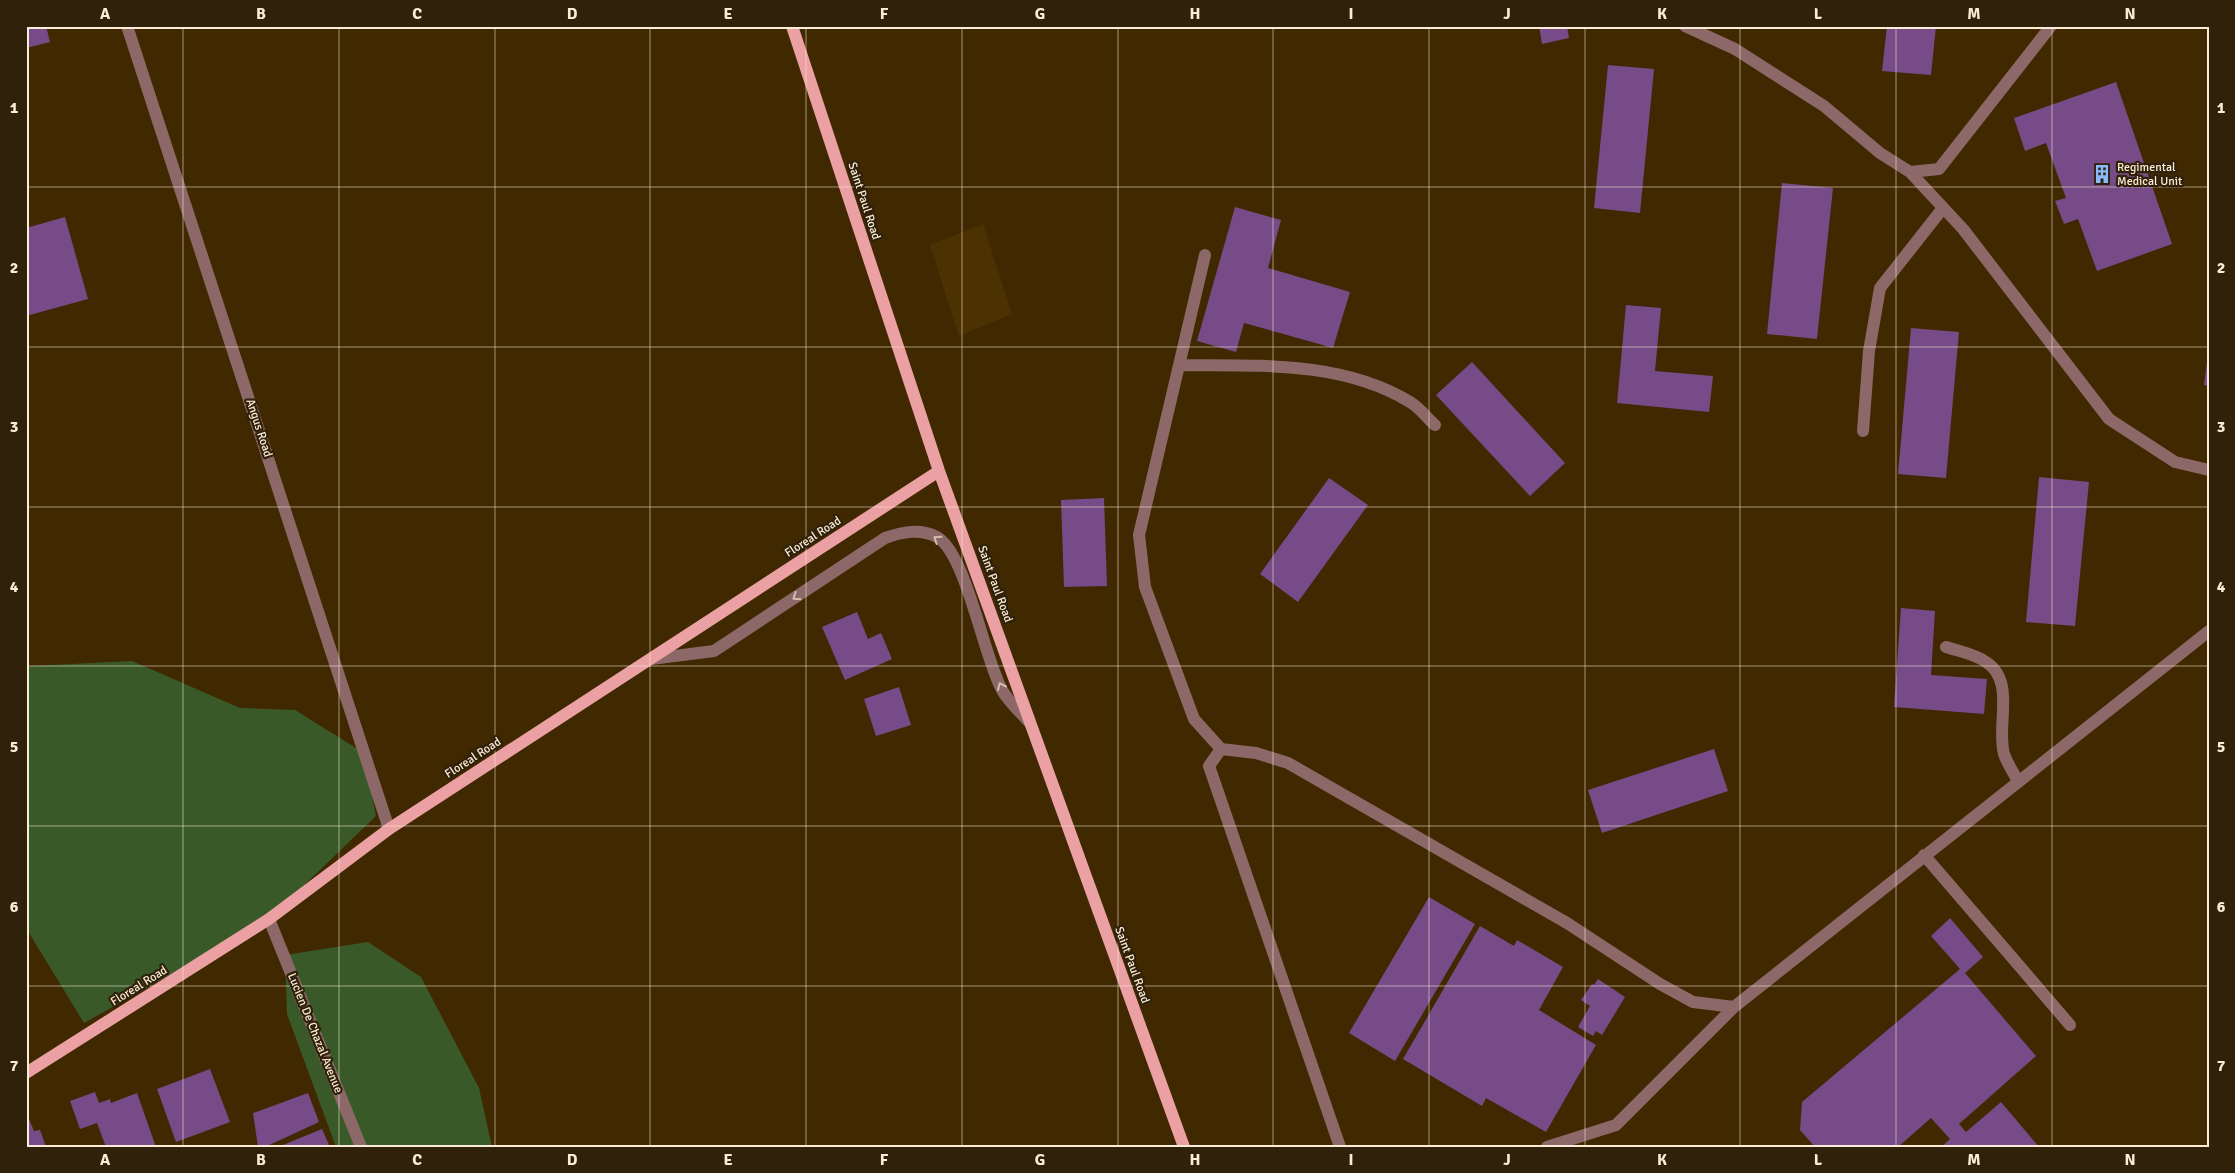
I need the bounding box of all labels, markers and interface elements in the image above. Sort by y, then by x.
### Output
text: A [100,4,111,24]
text: B [256,4,266,24]
text: C [412,4,422,24]
text: D [567,4,578,24]
text: E [723,4,733,24]
text: F [880,4,889,24]
text: G [1035,4,1045,24]
text: H [1190,4,1200,24]
text: I [1348,4,1354,24]
text: J [1503,4,1511,24]
text: K [1657,4,1667,24]
text: L [1814,4,1823,24]
text: M [1967,4,1981,24]
text: N [2124,4,2136,24]
text: 1 [10,98,19,118]
text: 1 [2217,98,2226,118]
street label: Saint Paul Road [844,160,884,242]
place label: Regimental Medical Unit [2117,160,2182,189]
building icon: Regimental Medical Unit [2091,163,2113,185]
text: 2 [10,258,18,278]
text: 2 [2217,258,2225,278]
street label: Angus Road [243,397,275,459]
text: 3 [10,417,18,437]
text: 3 [2217,417,2225,437]
street label: Floreal Road [782,513,844,561]
one-way arrow [933,536,942,546]
street label: Saint Paul Road [974,544,1016,624]
text: 4 [10,577,19,597]
text: 4 [2217,577,2226,597]
one-way arrow [792,591,802,600]
one-way arrow [997,682,1007,691]
street label: Floreal Road [442,734,504,782]
text: 5 [10,737,18,757]
text: 5 [2217,737,2225,757]
text: 6 [10,897,19,917]
text: 6 [2217,897,2226,917]
street label: Saint Paul Road [1111,925,1153,1005]
street label: Floreal Road [108,963,170,1009]
street label: Lucien De Chazal Avenue [284,971,346,1095]
text: 7 [10,1056,19,1076]
text: 7 [2217,1056,2226,1076]
text: A [100,1150,111,1170]
text: B [256,1150,266,1170]
text: C [412,1150,422,1170]
text: D [567,1150,578,1170]
text: E [723,1150,733,1170]
text: F [880,1150,889,1170]
text: G [1035,1150,1045,1170]
text: H [1190,1150,1200,1170]
text: I [1348,1150,1354,1170]
text: J [1503,1150,1511,1170]
text: K [1657,1150,1667,1170]
text: L [1814,1150,1823,1170]
text: M [1967,1150,1981,1170]
text: N [2124,1150,2136,1170]

